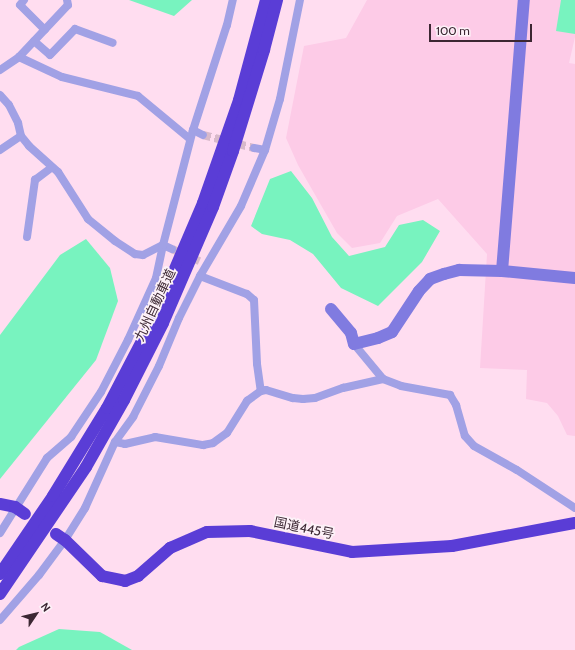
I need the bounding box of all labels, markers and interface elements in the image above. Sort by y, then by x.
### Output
scale bar [431,16,534,42]
text: 100 m [436,23,470,38]
street label: 九州自動車道 [131,266,179,344]
street label: 国道445号 [273,514,335,542]
north arrow [16,594,56,634]
text: N [38,600,54,614]

